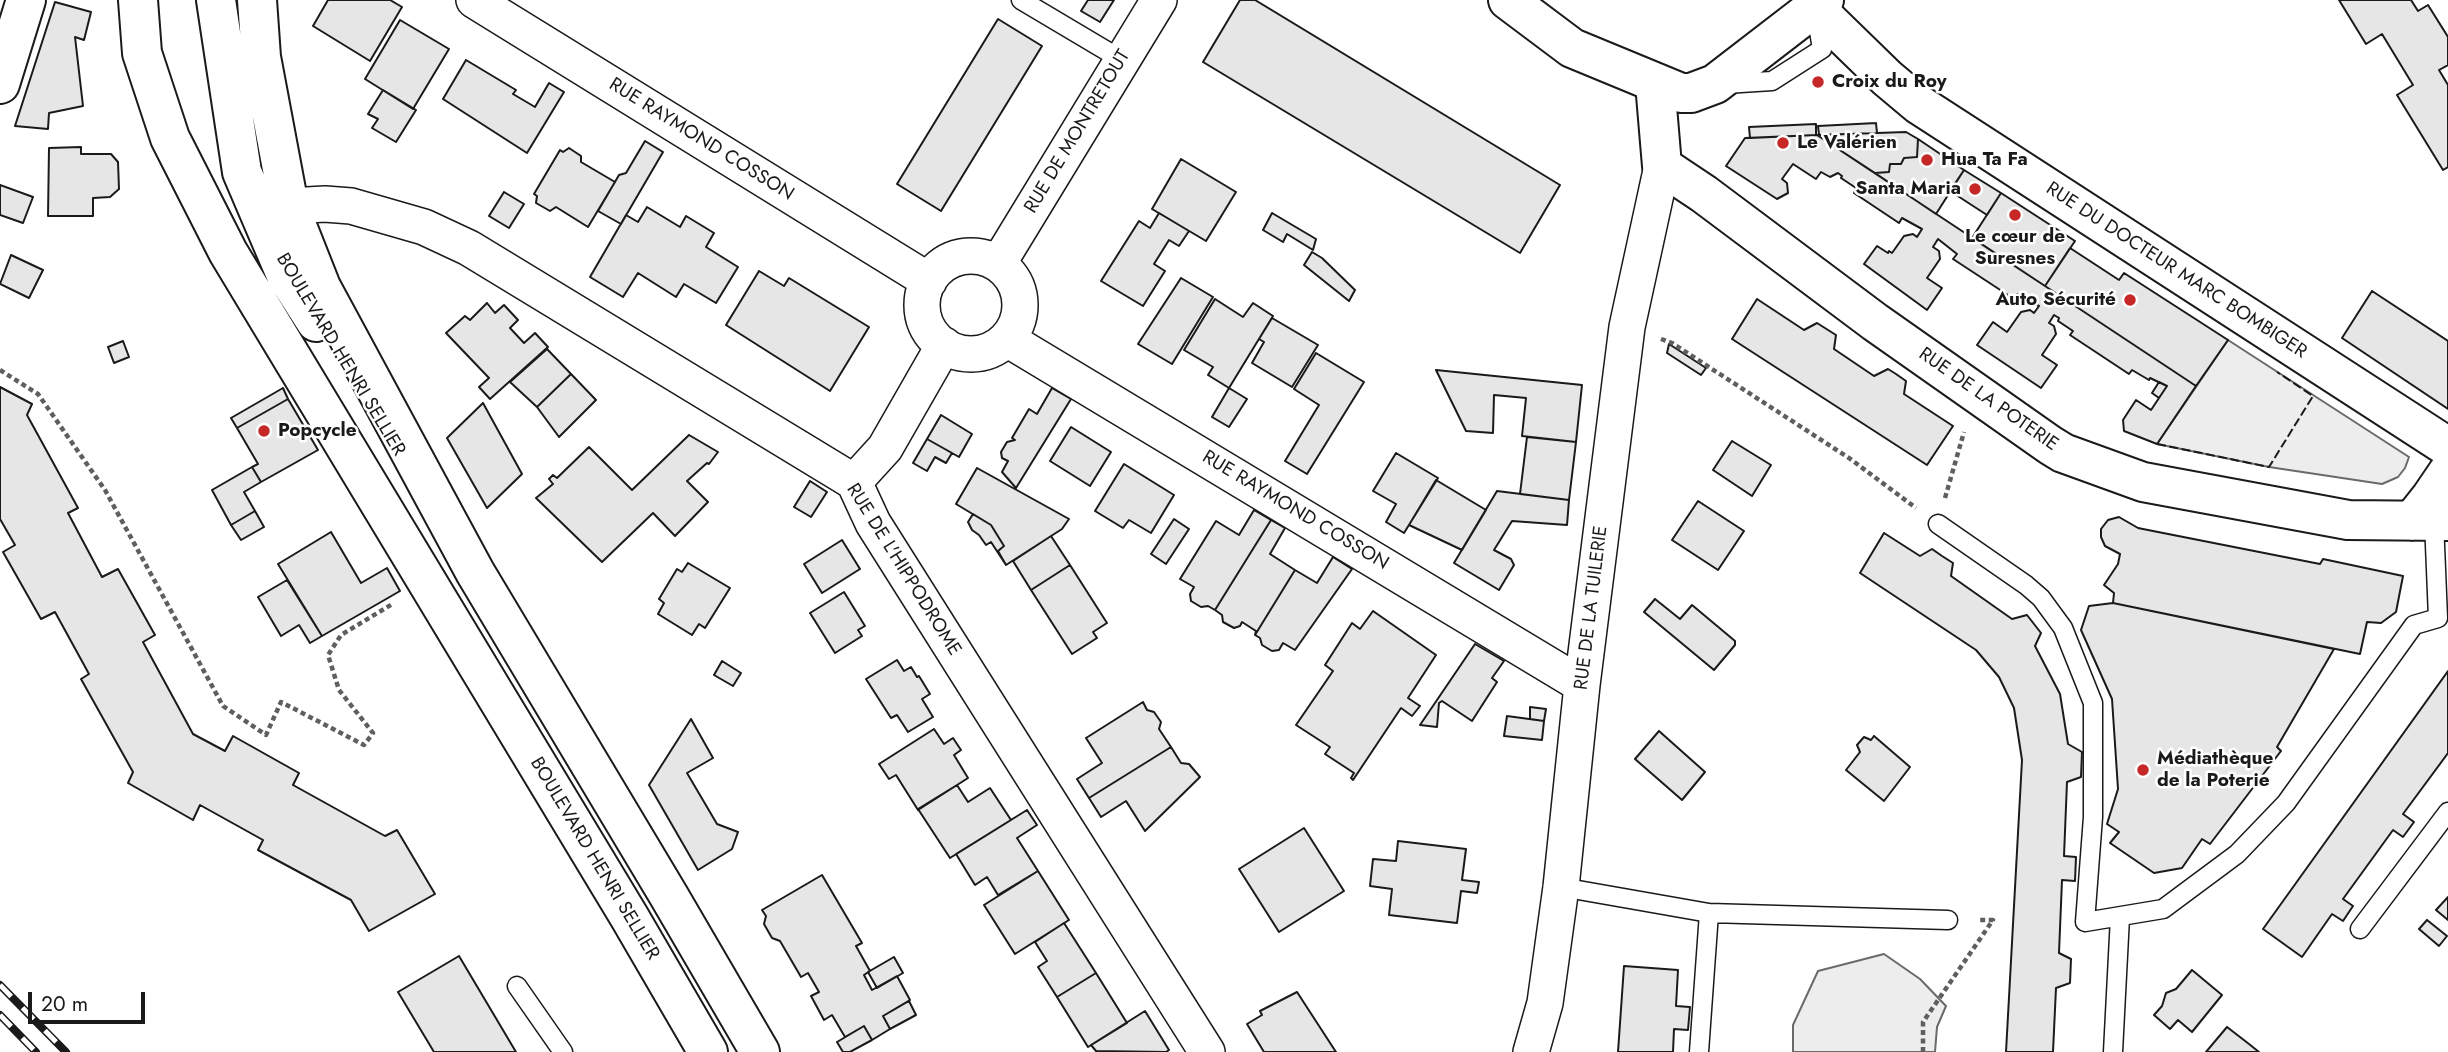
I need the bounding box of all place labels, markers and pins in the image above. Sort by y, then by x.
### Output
place label: Croix du Roy [1832,71,1947,93]
marker: Croix du Roy [1810,74,1826,90]
place label: Le Valérien [1797,132,1897,154]
marker: Le Valérien [1775,135,1791,151]
place label: Hua Ta Fa [1941,149,2028,171]
marker: Hua Ta Fa [1919,152,1935,168]
place label: Santa Maria [1856,178,1961,200]
marker: Santa Maria [1967,181,1983,197]
marker: Le cœur de Suresnes [2007,207,2023,223]
place label: Le cœur de Suresnes [1965,226,2065,270]
place label: Auto Sécurité [1995,289,2116,311]
marker: Auto Sécurité [2122,292,2138,308]
place label: Popcycle [278,420,357,442]
marker: Popcycle [256,423,272,439]
place label: Médiathèque de la Poterie [2157,748,2273,792]
marker: Médiathèque de la Poterie [2135,762,2151,778]

